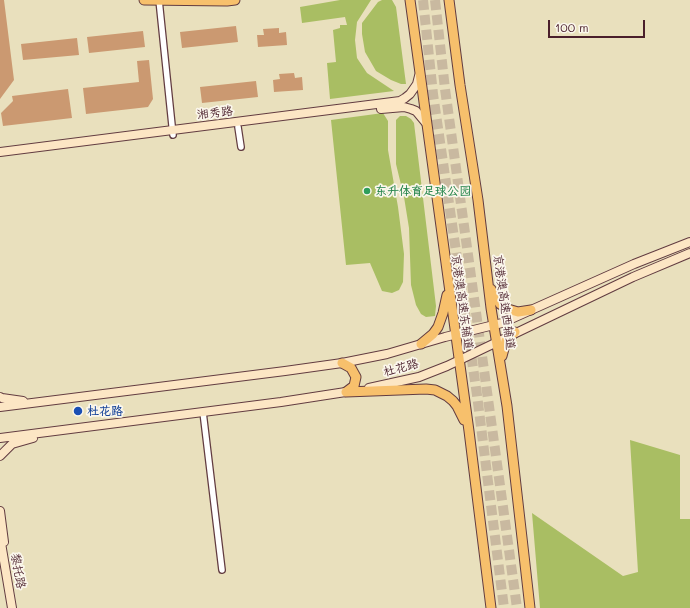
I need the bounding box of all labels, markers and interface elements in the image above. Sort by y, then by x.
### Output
scale bar [550,12,647,38]
text: 100 m [555,19,589,35]
street label: 湘秀路 [196,104,234,122]
place label: 东升体育足球公园 [375,184,471,198]
marker: 东升体育足球公园 [362,186,372,196]
street label: 京港澳高速东辅道 [448,253,476,351]
street label: 京港澳高速西辅道 [490,253,518,351]
street label: 杜花路 [382,356,420,380]
place label: 杜花路 [87,404,123,418]
marker: 杜花路 [72,405,84,417]
street label: 黎托路 [8,552,28,590]

